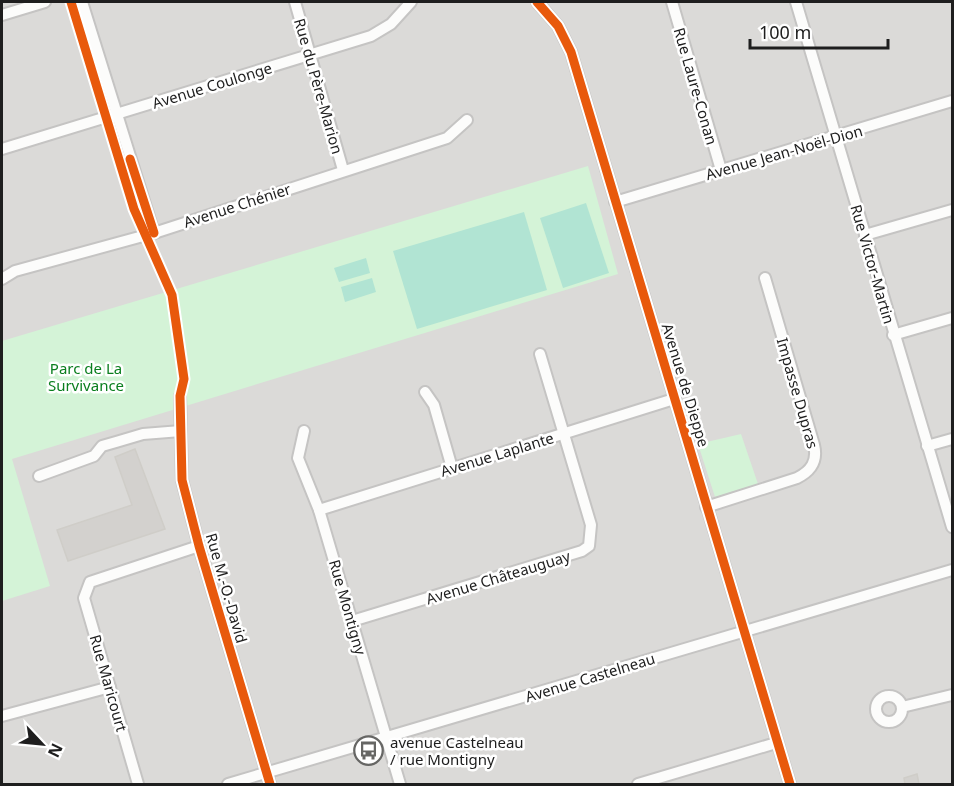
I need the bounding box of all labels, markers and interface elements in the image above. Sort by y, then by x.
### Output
scale bar [750,12,888,50]
street label: Rue du Père-Marion [290,16,348,156]
text: 100 m [759,20,811,44]
street label: Rue Laure-Conan [670,25,722,147]
street label: Avenue Coulonge [150,57,274,113]
street label: Avenue Jean-Noël-Dion [703,120,865,184]
street label: Avenue Chénier [181,178,293,232]
street label: Rue Victor-Martin [846,202,900,326]
street label: Avenue de Dieppe [658,321,714,449]
street label: Impasse Dupras [773,335,823,451]
park label: Parc de La Survivance [48,358,124,395]
street label: Avenue Laplante [438,427,556,481]
street label: Rue M.-O.-David [202,531,252,645]
street label: Avenue Châteauguay [423,545,573,608]
street label: Rue Montigny [325,557,371,657]
street label: Rue Maricourt [86,632,133,734]
street label: Avenue Castelneau [523,648,657,706]
north arrow [12,714,72,774]
place label: avenue Castelneau / rue Montigny [390,732,524,769]
bus stop icon: avenue Castelneau / rue Montigny [353,735,385,767]
text: N [43,740,68,761]

